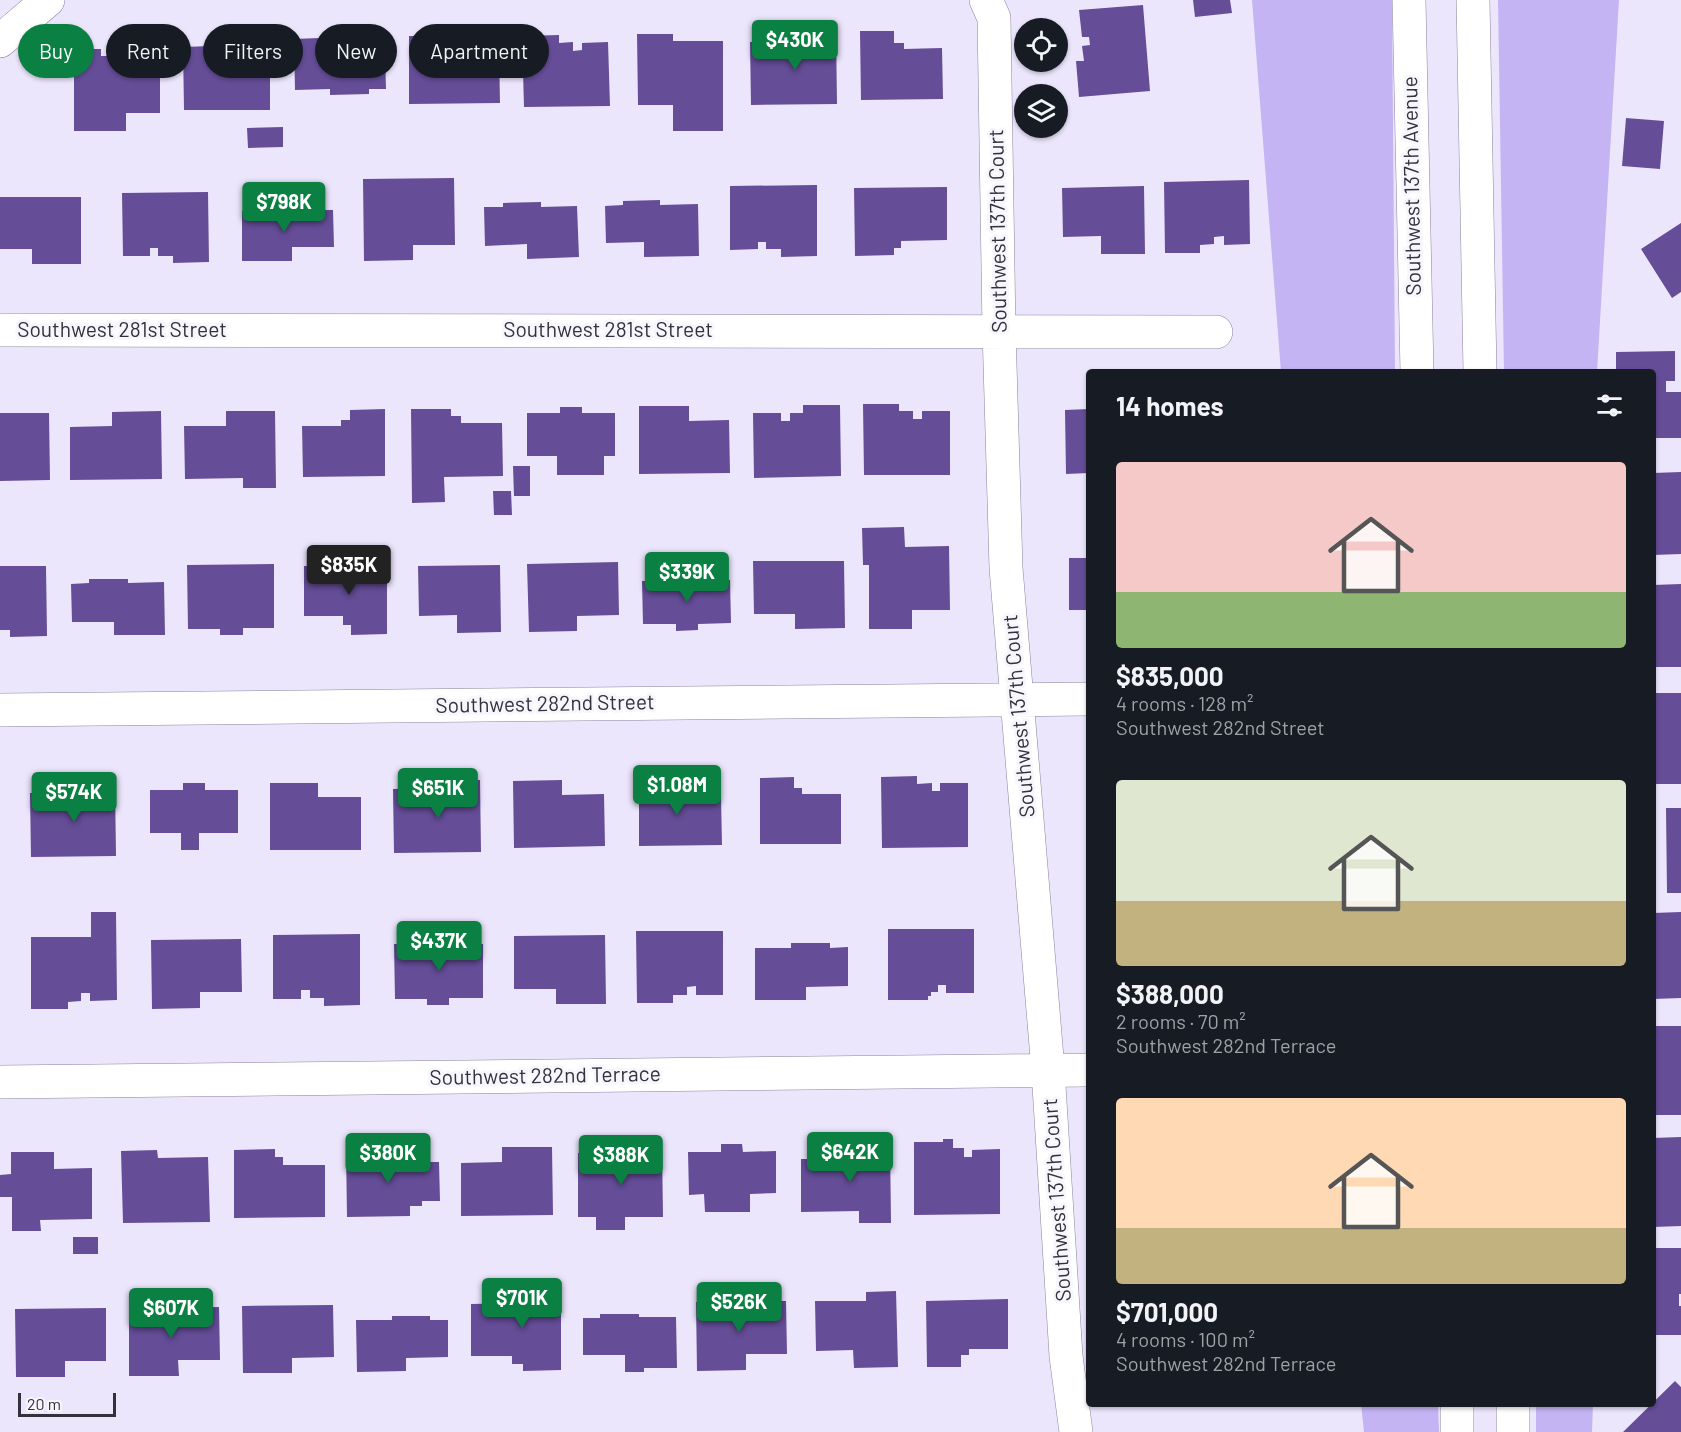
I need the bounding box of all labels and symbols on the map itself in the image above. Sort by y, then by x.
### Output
pin: $430K [753,20,837,71]
street label: Southwest 137th Avenue [1396,76,1425,296]
street label: Southwest 137th Court [982,129,1011,333]
pin: $798K [242,182,326,233]
street label: Southwest 281st Street [17,316,227,341]
street label: Southwest 281st Street [503,316,713,341]
pin: $835K [307,545,391,596]
pin: $339K [645,552,729,603]
street label: Southwest 137th Court [996,614,1039,819]
street label: Southwest 282nd Street [435,688,655,717]
pin: $1.08M [628,765,726,816]
pin: $651K [396,768,480,819]
pin: $574K [32,772,116,823]
pin: $437K [397,921,481,972]
street label: Southwest 282nd Terrace [429,1060,661,1089]
street label: Southwest 137th Court [1036,1098,1075,1303]
pin: $642K [808,1132,892,1183]
pin: $380K [346,1133,430,1184]
pin: $388K [579,1135,663,1186]
pin: $701K [480,1278,564,1329]
pin: $526K [697,1282,781,1333]
pin: $607K [129,1288,213,1339]
scale bar [18,1390,116,1418]

